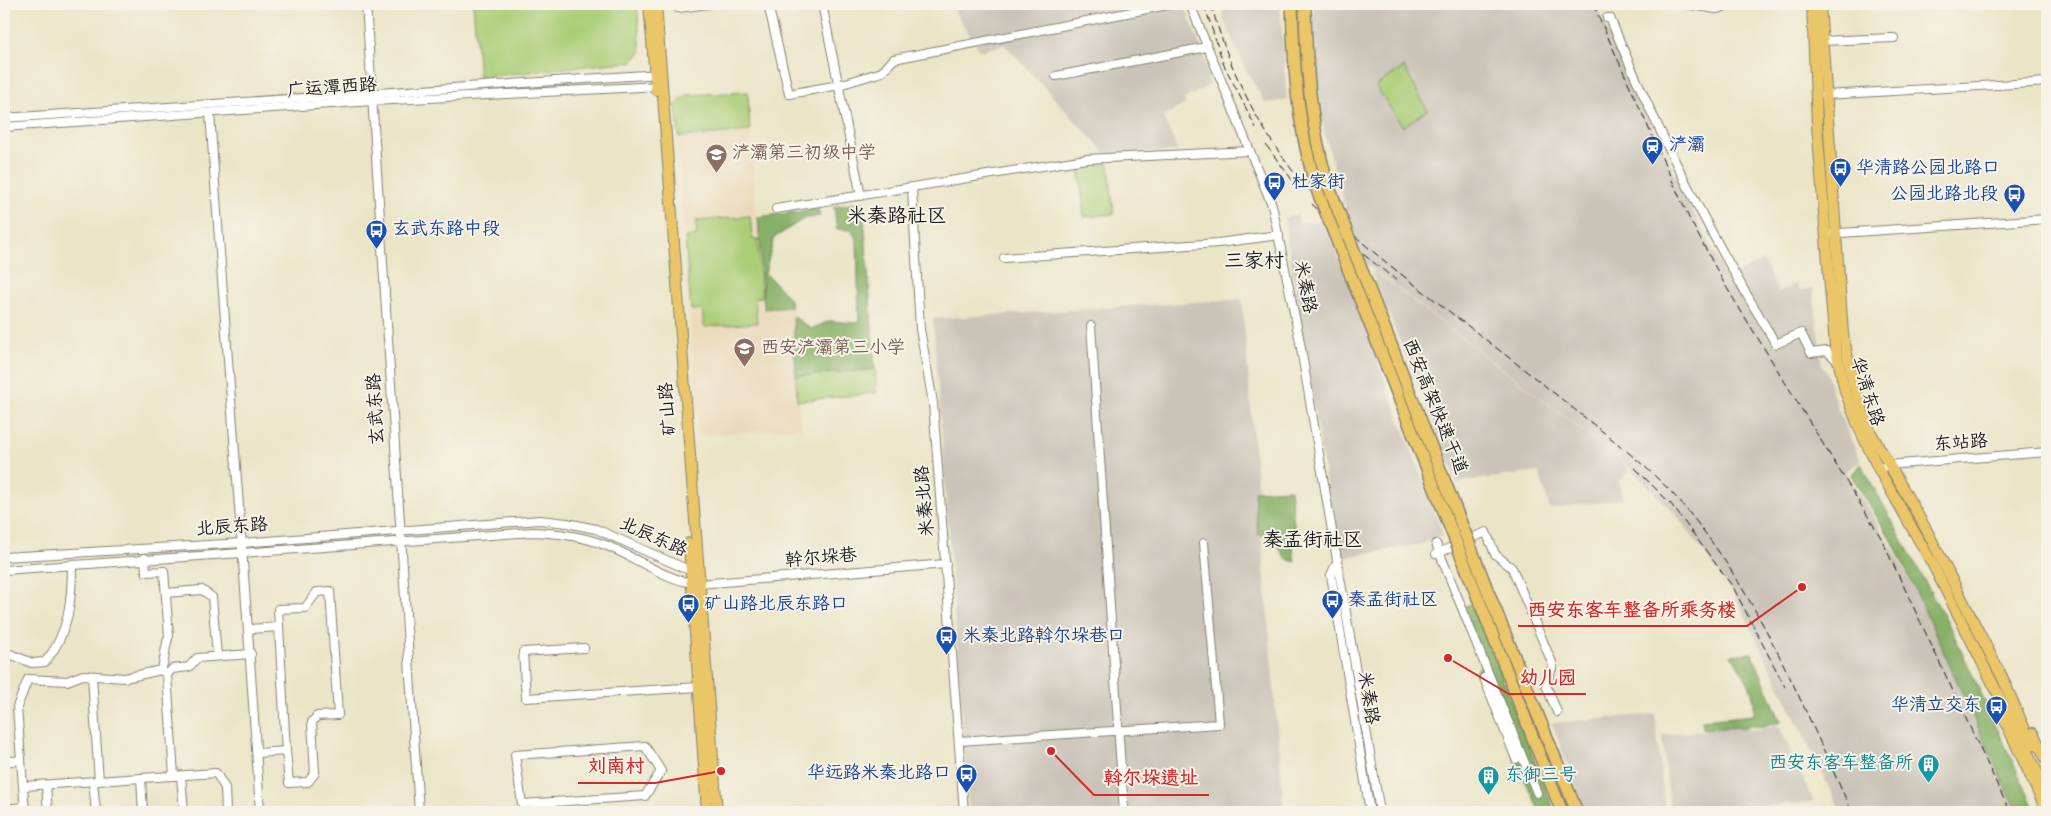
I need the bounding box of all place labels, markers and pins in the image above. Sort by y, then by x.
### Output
place label: 浐灞 [1669,133,1705,159]
station icon: 浐灞 [1641,134,1665,165]
place label: 浐灞第三初级中学 [732,141,876,167]
school or university icon: 浐灞第三初级中学 [704,142,728,173]
place label: 华清路公园北路口 [1856,156,2000,182]
bus stop icon: 华清路公园北路口 [1828,157,1852,188]
place label: 杜家街 [1291,170,1345,196]
bus stop icon: 杜家街 [1263,171,1287,202]
place label: 公园北路北段 [1890,182,1998,208]
bus stop icon: 公园北路北段 [2002,183,2026,214]
place label: 玄武东路中段 [392,217,500,243]
bus stop icon: 玄武东路中段 [364,218,388,249]
place label: 西安浐灞第三小学 [761,336,905,362]
school or university icon: 西安浐灞第三小学 [733,337,757,368]
place label: 秦孟街社区 [1348,588,1438,614]
bus stop icon: 秦孟街社区 [1320,589,1344,620]
place label: 矿山路北辰东路口 [704,592,848,618]
callout: 西安东客车整备所乘务楼 [1518,592,1747,626]
bus stop icon: 矿山路北辰东路口 [676,593,700,624]
place label: 米秦北路斡尔垛巷口 [963,624,1125,650]
bus stop icon: 米秦北路斡尔垛巷口 [935,625,959,656]
callout: 幼儿园 [1509,660,1586,694]
place label: 华清立交东 [1891,693,1981,719]
bus stop icon: 华清立交东 [1985,694,2009,725]
callout: 刘南村 [578,749,655,783]
place label: 西安东客车整备所 [1769,751,1913,777]
building icon: 西安东客车整备所 [1917,752,1941,783]
place label: 华远路米秦北路口 [807,761,951,787]
callout: 斡尔垛遗址 [1094,761,1209,795]
bus stop icon: 华远路米秦北路口 [955,762,979,793]
place label: 东御三号 [1505,763,1577,789]
building icon: 东御三号 [1477,764,1501,795]

